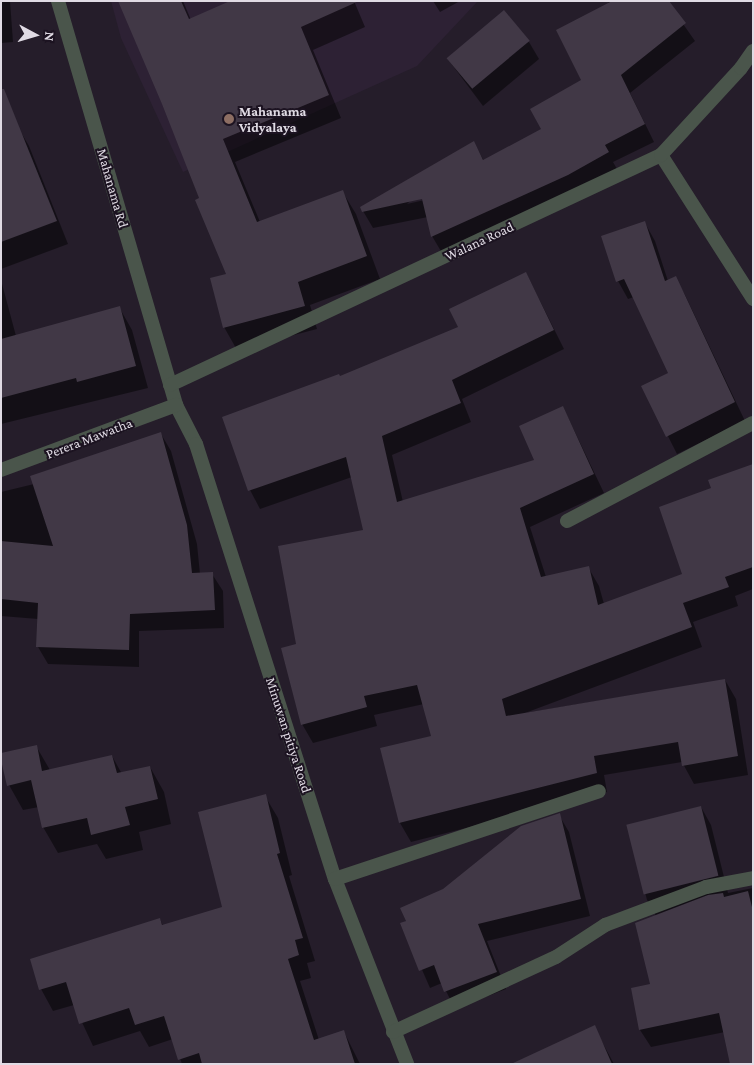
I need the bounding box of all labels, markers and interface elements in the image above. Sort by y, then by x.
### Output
north arrow [10,10,60,60]
text: N [41,31,58,42]
place label: Mahanama Vidyalaya [239,103,306,136]
marker: Mahanama Vidyalaya [223,113,235,125]
street label: Mahanama Rd [94,147,132,229]
street label: Walana Road [442,218,516,264]
street label: Perera Mawatha [44,414,134,462]
street label: Minuwan pitiya Road [262,675,316,795]

